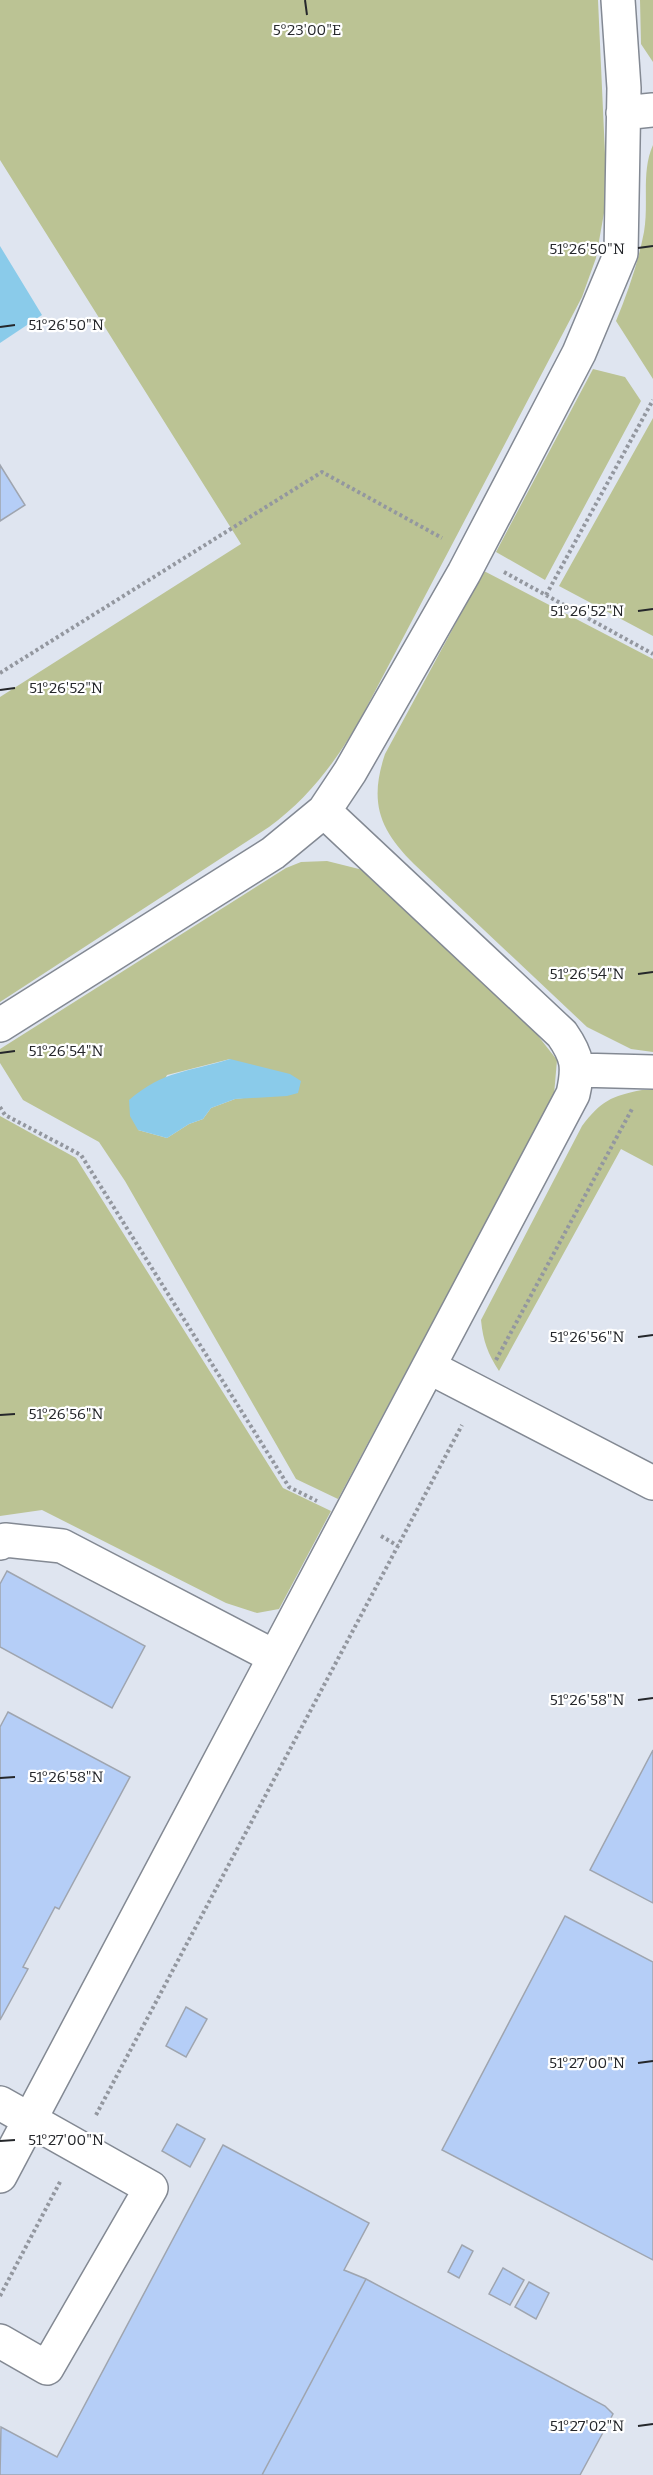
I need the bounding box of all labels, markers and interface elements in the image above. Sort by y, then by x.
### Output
text: 5°23'00"E [273,21,341,39]
text: 51°26'50"N [549,240,625,258]
text: 51°26'50"N [28,316,104,334]
text: 51°26'52"N [550,602,624,620]
text: 51°26'52"N [29,679,103,697]
text: 51°26'54"N [550,965,625,983]
text: 51°26'54"N [29,1042,104,1060]
text: 51°26'56"N [550,1328,625,1346]
text: 51°26'56"N [29,1405,104,1423]
text: 51°26'58"N [550,1691,624,1709]
text: 51°26'58"N [29,1768,103,1786]
text: 51°27'00"N [549,2054,625,2072]
text: 51°27'00"N [28,2131,104,2149]
text: 51°27'02"N [550,2417,624,2435]

